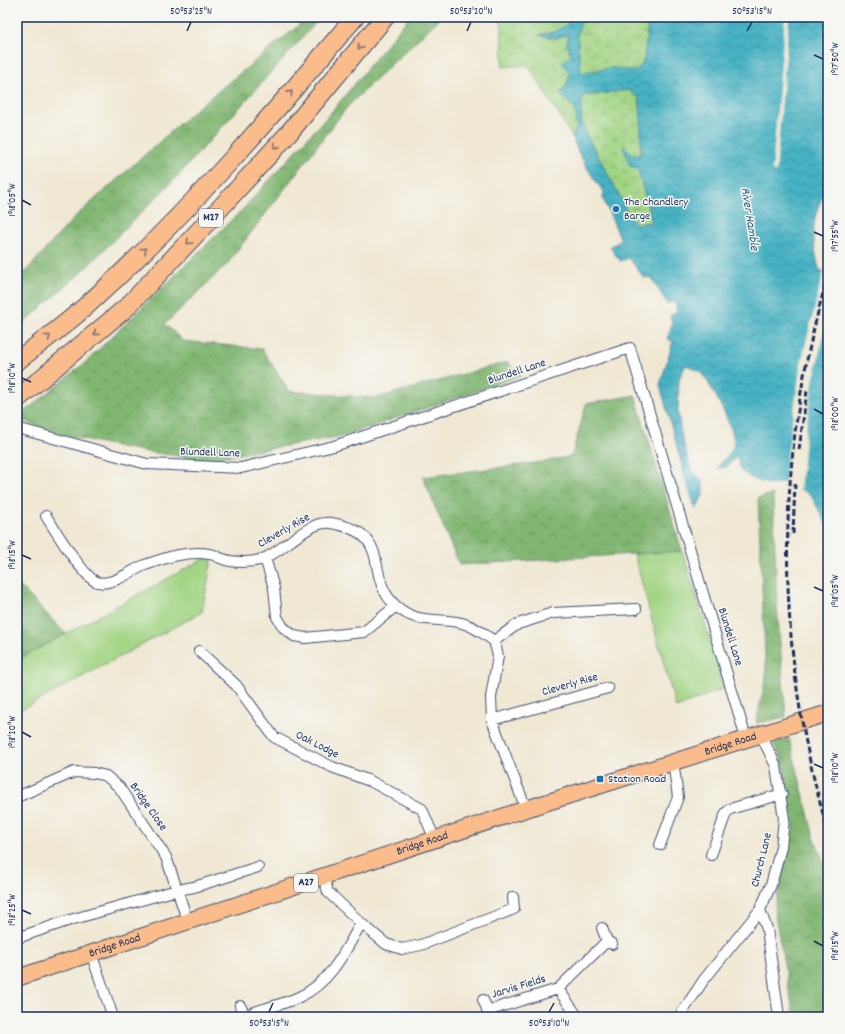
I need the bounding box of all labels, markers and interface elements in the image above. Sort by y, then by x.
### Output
text: 50°53'25"N [170,5,212,19]
text: 50°53'20"N [450,5,492,19]
text: 50°53'15"N [732,5,772,19]
text: 1°17'50"W [829,42,843,75]
one-way arrow [358,43,365,50]
one-way arrow [285,90,292,98]
one-way arrow [274,141,281,149]
text: 1°18'05"W [6,183,20,216]
water label: River Hamble [735,186,764,253]
place label: The Chandlery Barge [624,194,689,225]
marker: The Chandlery Barge [611,204,621,214]
road number: M27 [199,209,223,227]
text: 1°17'55"W [829,220,843,252]
one-way arrow [186,237,193,245]
one-way arrow [139,247,147,255]
one-way arrow [93,328,100,335]
one-way arrow [43,334,50,341]
street label: Blundell Lane [486,355,548,389]
text: 1°18'10"W [6,362,20,393]
text: 1°18'00"W [829,397,843,431]
street label: Blundell Lane [180,443,240,463]
street label: Cleverly Rise [255,509,313,553]
text: 1°18'15"W [6,540,20,570]
text: 1°18'05"W [829,574,843,607]
street label: Blundell Lane [713,606,747,668]
street label: Cleverly Rise [540,669,600,701]
text: 1°18'20"W [6,715,20,748]
street label: Oak Lodge [292,727,342,763]
street label: Bridge Road [702,728,759,760]
text: 1°18'10"W [829,752,843,783]
place label: Station Road [608,771,666,788]
marker: Station Road [595,774,605,784]
street label: Bridge Close [125,779,171,835]
street label: Bridge Road [394,827,450,860]
street label: Church Lane [747,831,777,889]
road number: A27 [294,874,318,892]
text: 1°18'25"W [6,894,20,926]
street label: Bridge Road [87,929,143,962]
text: 1°18'15"W [829,931,843,961]
street label: Jarvis Fields [490,971,548,1003]
text: 50°53'15"N [249,1017,289,1031]
text: 50°53'10"N [529,1017,569,1031]

